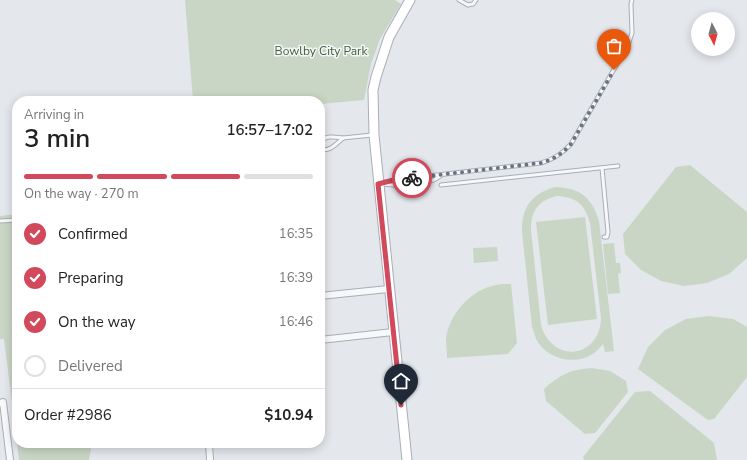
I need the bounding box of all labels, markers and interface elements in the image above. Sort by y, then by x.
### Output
north arrow [691,12,735,56]
map controls [691,12,735,56]
pin [597,29,631,70]
icon: bag [603,35,625,57]
park label: Bowlby City Park [275,43,368,59]
text: Arriving in [24,106,84,124]
text: 16:57–17:02 [226,120,313,140]
text: 3 min [24,121,90,156]
courier [392,158,432,198]
icon: bike [401,167,423,189]
text: On the way · 270 m [24,185,139,203]
icon: check [24,223,46,245]
text: Confirmed [58,224,128,244]
text: 16:35 [279,225,313,243]
icon: check [24,267,46,289]
text: Preparing [58,268,123,288]
text: 16:39 [279,269,313,287]
icon: check [24,311,46,333]
text: On the way [58,312,136,332]
text: 16:46 [279,313,313,331]
text: Delivered [58,356,123,376]
pin [384,364,418,405]
icon: home [390,370,412,392]
text: Order #2986 [24,405,112,425]
text: $10.94 [264,405,313,425]

